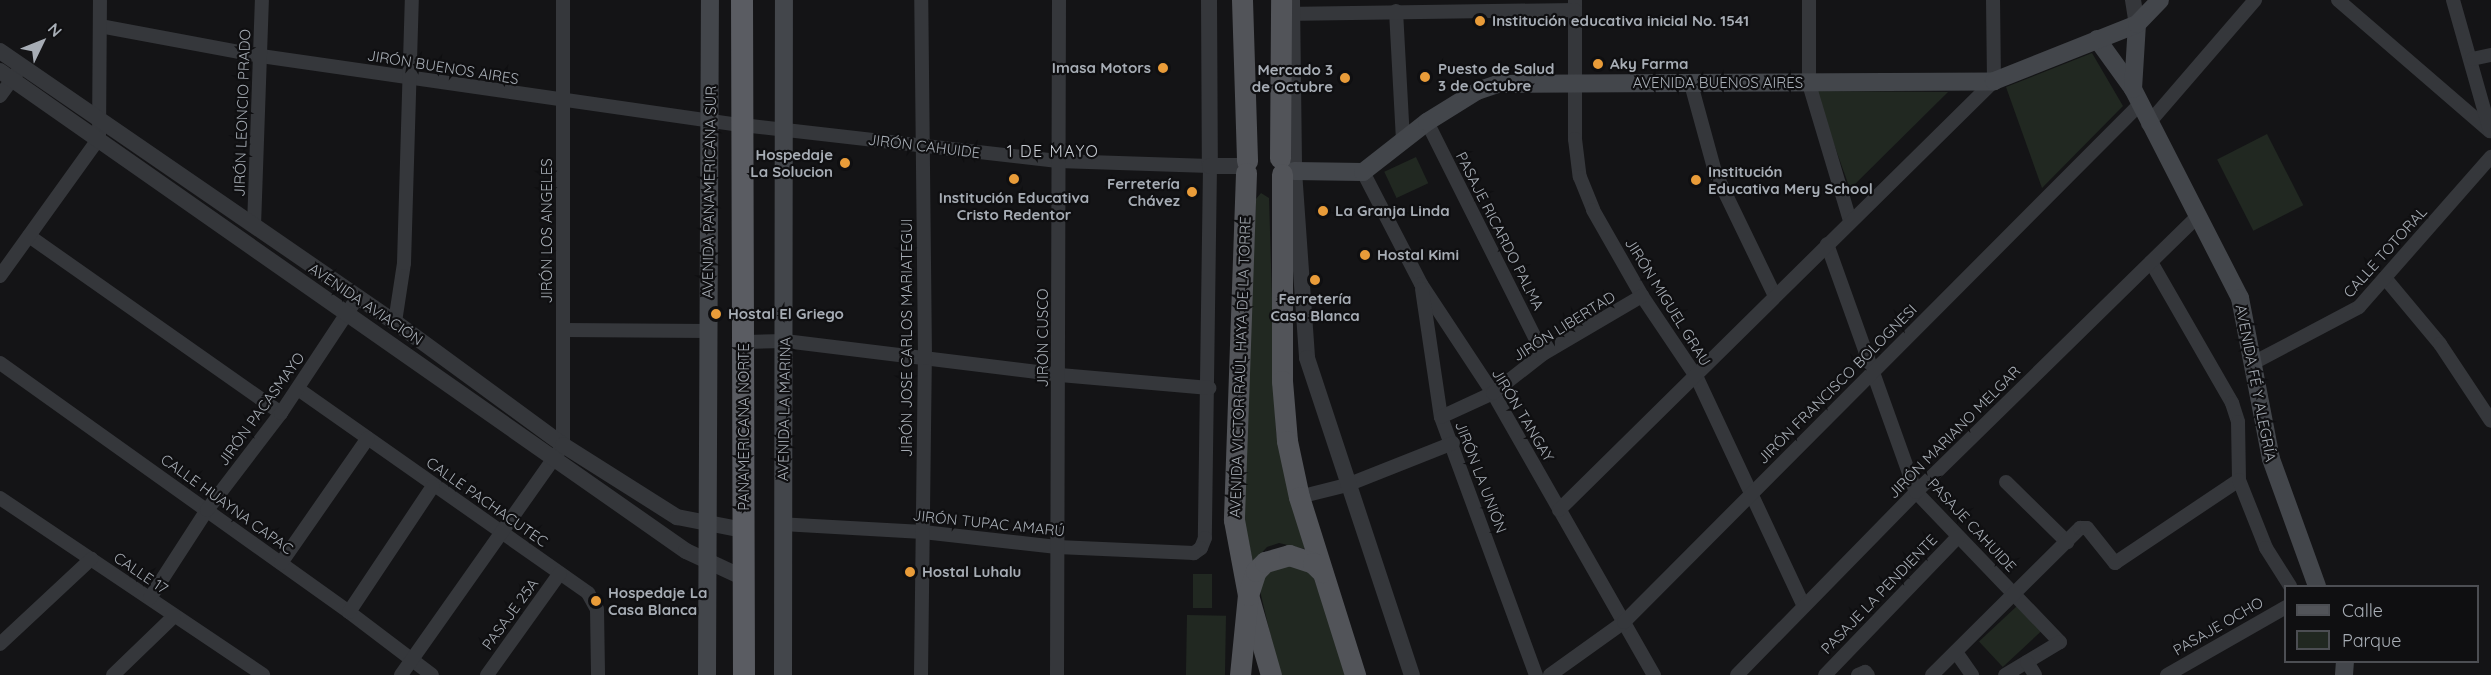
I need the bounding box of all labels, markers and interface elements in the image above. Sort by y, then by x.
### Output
north arrow [12,12,72,72]
place label: Institución educativa inicial No. 1541 [1492,12,1749,30]
marker: Institución educativa inicial No. 1541 [1473,14,1487,28]
text: N [44,19,66,41]
street label: JIRÓN LEONCIO PRADO [230,29,254,197]
street label: JIRÓN BUENOS AIRES [366,46,520,88]
place label: Aky Farma [1610,55,1688,73]
marker: Aky Farma [1591,57,1605,71]
place label: Imasa Motors [1052,59,1151,77]
place label: Puesto de Salud 3 de Octubre [1438,59,1555,94]
place label: Mercado 3 de Octubre [1252,60,1333,95]
marker: Imasa Motors [1156,61,1170,75]
marker: Puesto de Salud 3 de Octubre [1416,68,1434,86]
marker: Mercado 3 de Octubre [1338,71,1352,85]
street label: AVENIDA BUENOS AIRES [1633,74,1803,92]
street label: AVENIDA PANAMERICANA SUR [698,85,720,299]
street label: JIRÓN CAHUIDE [867,130,981,162]
district label: 1 DE MAYO [1007,141,1099,161]
place label: Hospedaje La Solucion [750,145,833,180]
street label: PASAJE RICARDO PALMA [1452,149,1548,313]
marker: Hospedaje La Solucion [838,156,852,170]
street label: JIRÓN LOS ANGELES [538,158,556,304]
place label: Institución Educativa Mery School [1708,162,1873,197]
marker: Institución Educativa Cristo Redentor [1007,172,1021,186]
marker: Institución Educativa Mery School [1689,173,1703,187]
place label: Ferretería Chávez [1107,174,1180,209]
marker: Ferretería Chávez [1185,185,1199,199]
place label: Institución Educativa Cristo Redentor [939,188,1089,223]
place label: La Granja Linda [1335,202,1450,220]
street label: CALLE TOTORAL [2339,203,2431,301]
marker: La Granja Linda [1316,204,1330,218]
street label: AVENIDA VICTOR RAÚL HAYA DE LA TORRE [1226,216,1254,518]
street label: JIRÓN JOSE CARLOS MARIATEGUI [898,219,916,457]
street label: JIRÓN MIGUEL GRAU [1621,235,1715,369]
place label: Hostal Kimi [1377,246,1459,264]
marker: Hostal Kimi [1358,248,1372,262]
street label: AVENIDA AVIACIÓN [306,259,426,349]
marker: Ferretería Casa Blanca [1308,273,1322,287]
street label: JIRÓN LIBERTAD [1509,287,1619,365]
street label: JIRÓN CUSCO [1034,289,1052,387]
place label: Ferretería Casa Blanca [1270,289,1360,324]
street label: JIRÓN FRANCISCO BOLOGNESI [1754,301,1920,467]
street label: AVENIDA FÉ Y ALEGRÍA [2232,303,2280,463]
place label: Hostal El Griego [728,305,844,323]
marker: Hostal El Griego [709,307,723,321]
street label: AVENIDA LA MARINA [774,337,794,481]
street label: PANAMERICANA NORTE [735,343,753,511]
street label: JIRÓN PACASMAYO [214,349,308,469]
street label: JIRÓN MARIANO MELGAR [1884,362,2024,502]
street label: JIRÓN TANGAY [1488,365,1558,465]
street label: JIRÓN LA UNIÓN [1451,418,1511,536]
street label: CALLE HUAYNA CAPAC [157,450,297,558]
street label: CALLE PACHACUTEC [423,453,551,551]
street label: PASAJE CAHUIDE [1924,474,2020,576]
street label: JIRÓN TUPAC AMARÚ [912,506,1066,540]
street label: PASAJE LA PENDIENTE [1817,531,1941,657]
street label: CALLE 17 [111,548,171,598]
place label: Hostal Luhalu [922,563,1021,581]
marker: Hostal Luhalu [903,565,917,579]
street label: PASAJE 25A [478,575,542,653]
place label: Hospedaje La Casa Blanca [608,583,708,618]
legend [2284,585,2479,663]
street label: PASAJE OCHO [2170,593,2266,659]
marker: Hospedaje La Casa Blanca [589,594,603,608]
text: Calle [2342,599,2383,622]
text: Parque [2342,629,2401,652]

